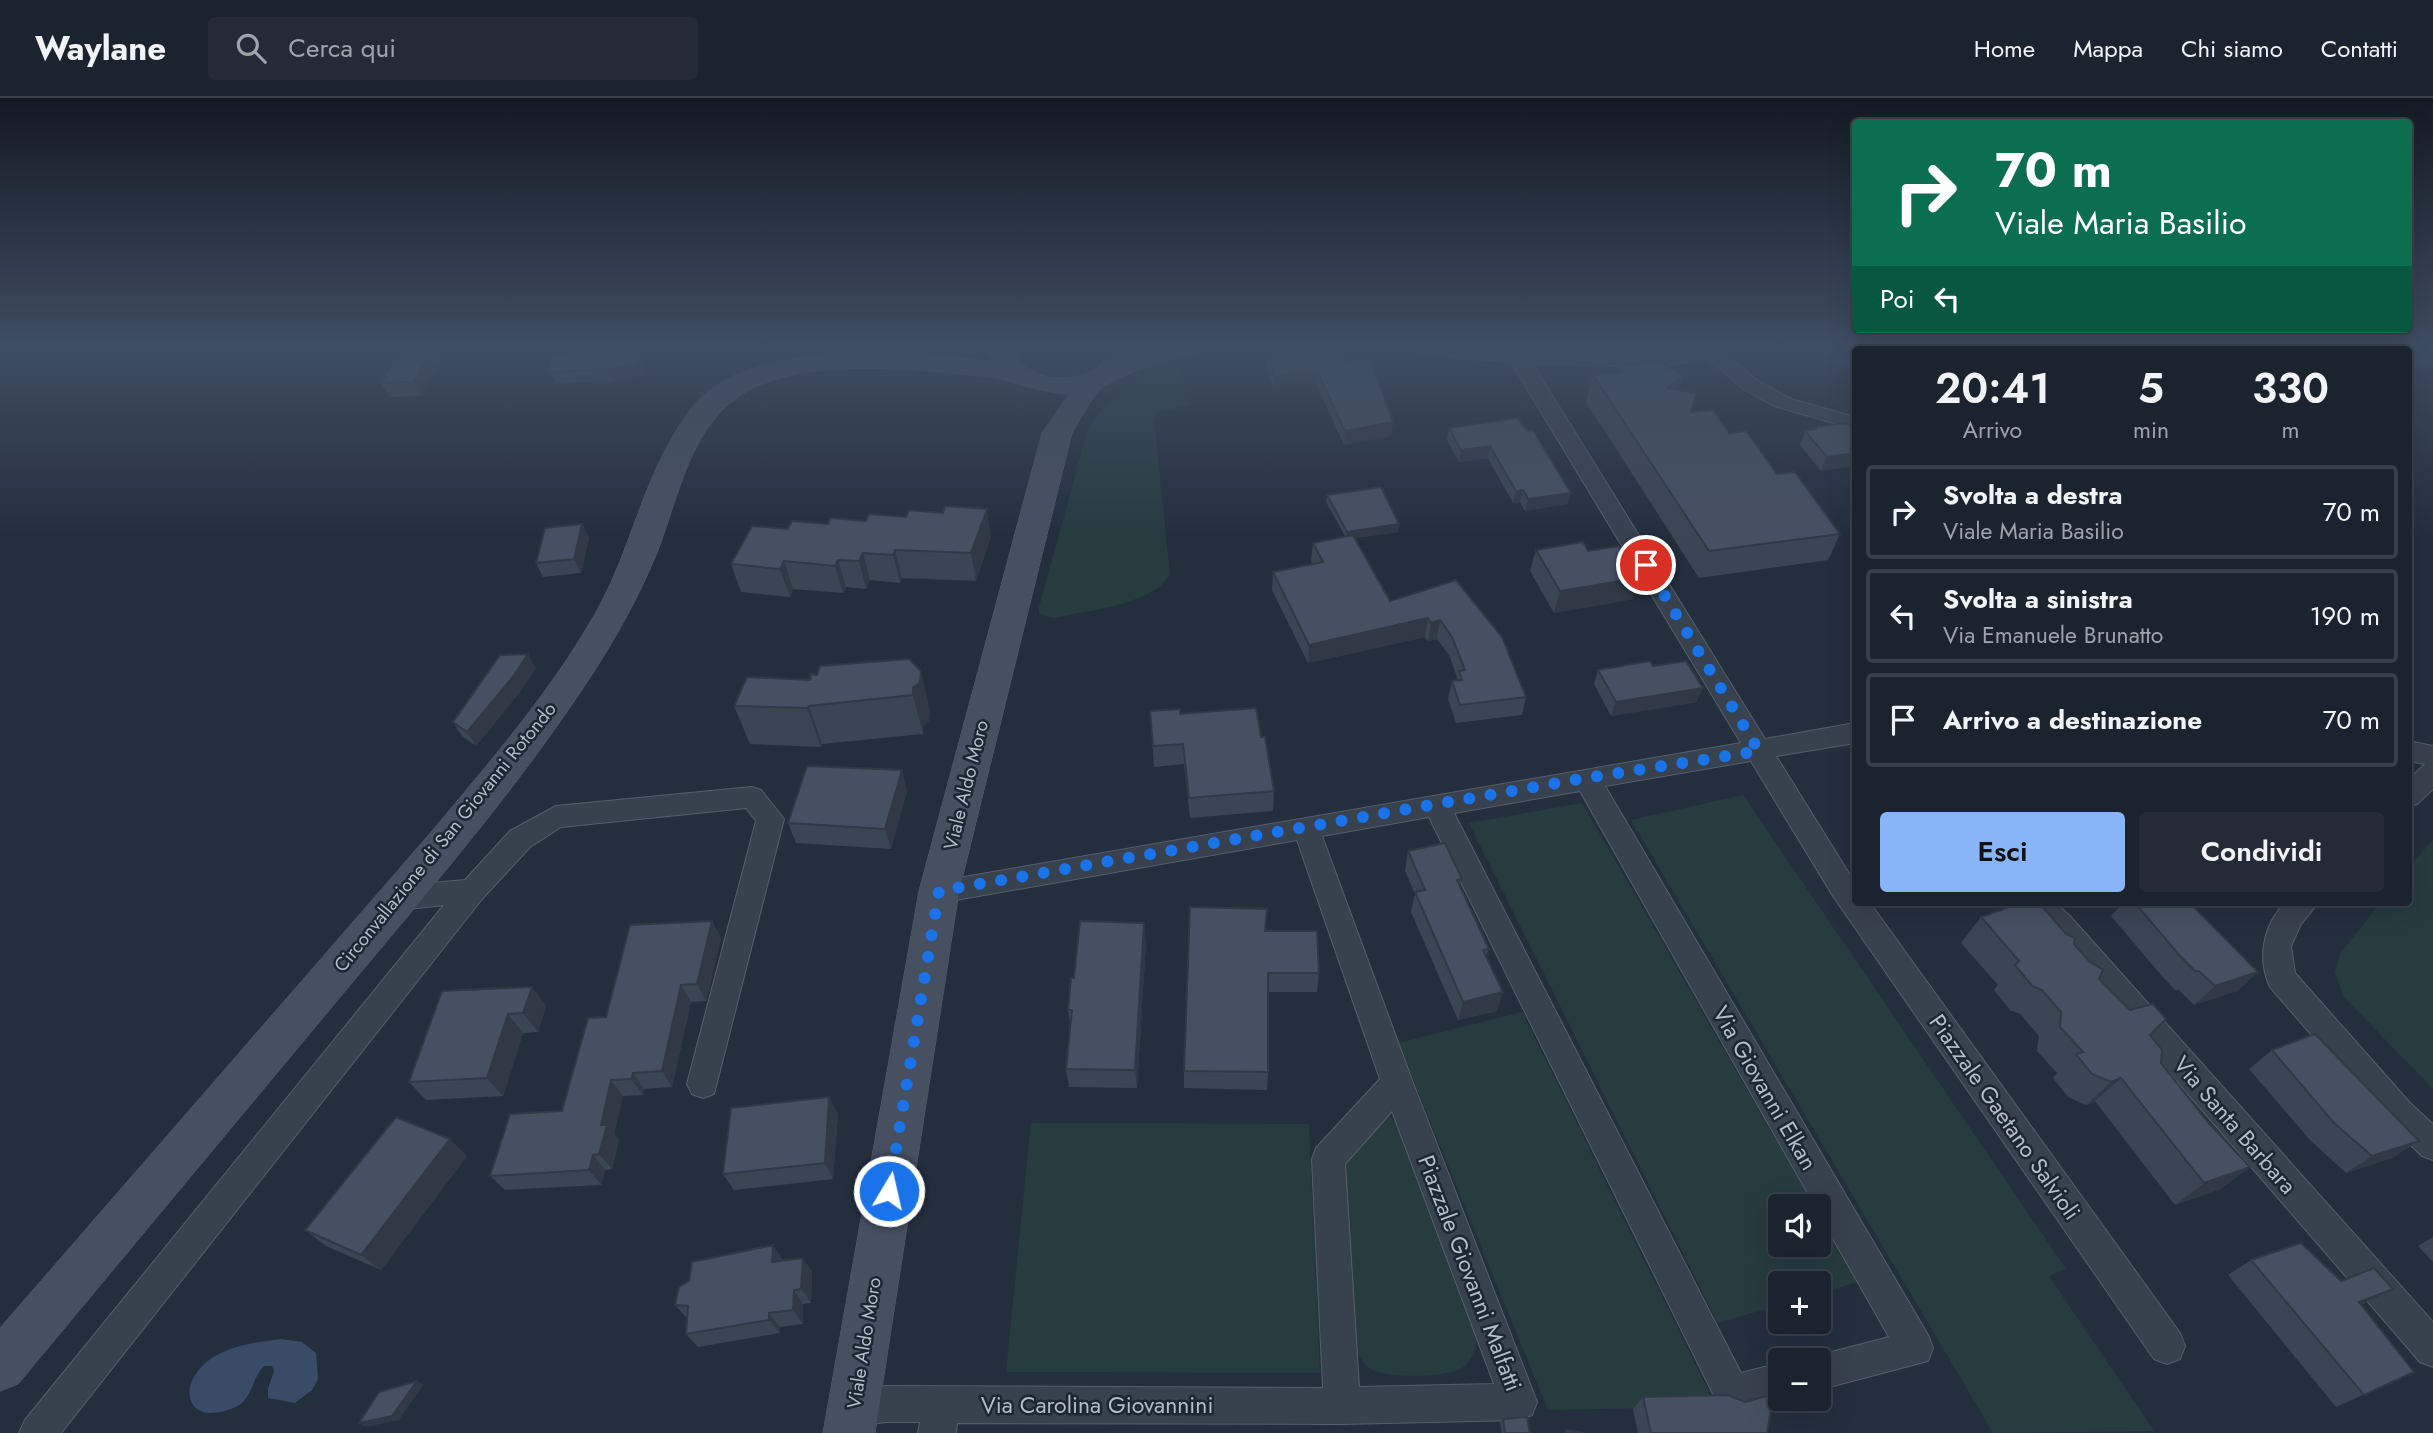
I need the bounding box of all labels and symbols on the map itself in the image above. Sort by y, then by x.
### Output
pin [1616,535,1676,595]
street label: Circonvallazione di San Giovanni Rotondo [327,696,563,978]
street label: Viale Aldo Moro [937,717,995,853]
street label: Via Giovanni Elkan [1704,1000,1826,1176]
street label: Piazzale Gaetano Salvioli [1921,1007,2089,1227]
street label: Via Santa Barbara [2165,1048,2305,1202]
street label: Piazzale Giovanni Malfatti [1409,1150,1531,1396]
position arrow [852,1154,926,1228]
street label: Viale Aldo Moro [840,1275,888,1411]
street label: Via Carolina Giovannini [981,1388,1213,1422]

